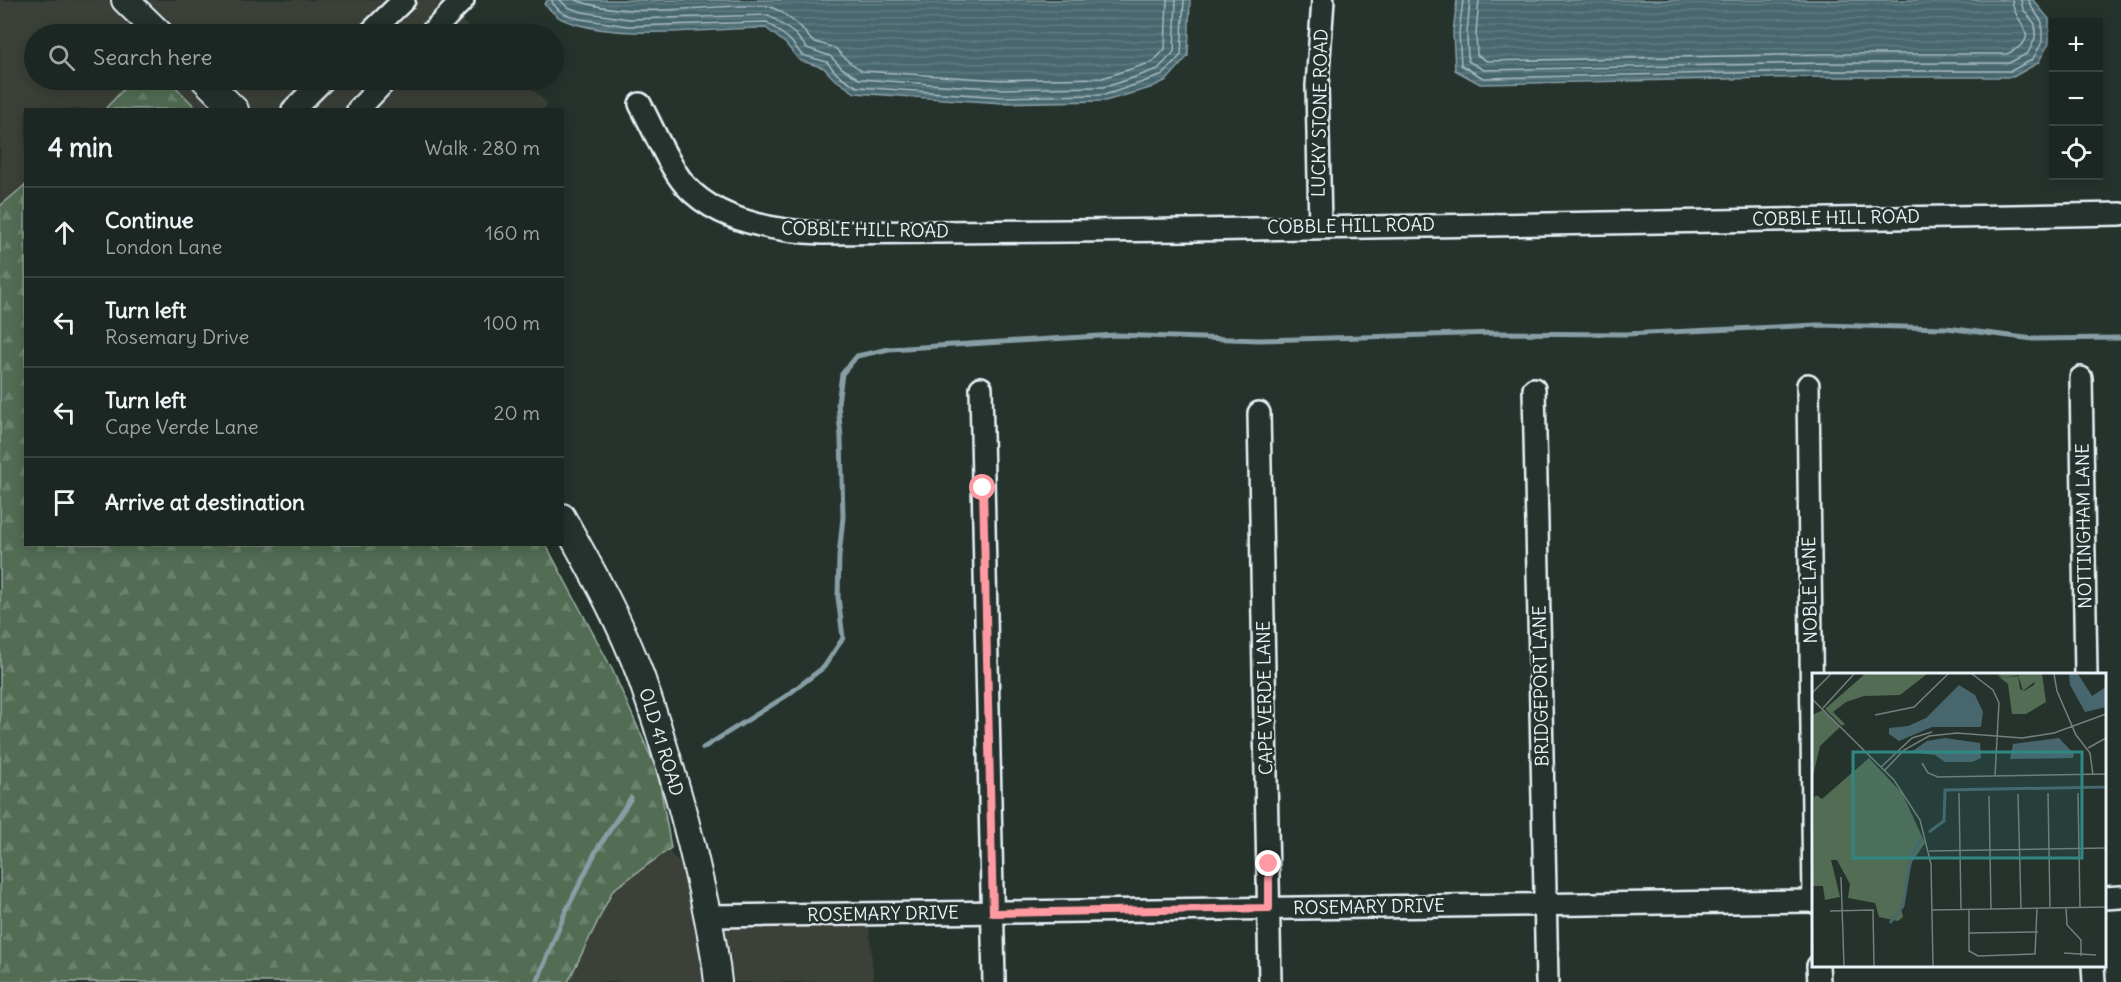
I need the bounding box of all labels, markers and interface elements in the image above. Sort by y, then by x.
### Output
map controls [2049,18,2103,180]
button: + [2049,18,2103,72]
search box [24,24,564,90]
street label: LUCKY STONE ROAD [1307,29,1332,197]
icon: search [45,41,78,74]
text: Search here [93,43,212,71]
button: − [2049,72,2103,126]
button: locate [2049,126,2103,180]
text: 4 min [48,131,113,164]
text: Walk · 280 m [424,135,540,160]
street label: COBBLE HILL ROAD [1752,205,1920,230]
text: Continue [105,206,194,234]
street label: COBBLE HILL ROAD [1267,213,1435,238]
icon: ahead [48,216,81,249]
street label: COBBLE HILL ROAD [781,217,949,242]
text: 160 m [485,220,540,245]
text: London Lane [105,234,222,259]
text: Turn left [105,296,186,324]
icon: left [48,306,81,339]
text: 100 m [483,310,540,335]
text: Rosemary Drive [105,324,249,349]
text: Turn left [105,386,186,414]
icon: left [48,396,81,429]
text: 20 m [494,400,540,425]
text: Cape Verde Lane [105,414,259,439]
street label: NOTTINGHAM LANE [2071,443,2096,609]
route start [969,474,995,500]
icon: arrive [48,486,81,519]
text: Arrive at destination [105,488,305,516]
street label: NOBLE LANE [1797,536,1822,644]
street label: BRIDGEPORT LANE [1528,605,1553,767]
street label: CAPE VERDE LANE [1252,621,1277,775]
inset map [1812,673,2106,967]
street label: OLD 41 ROAD [634,685,689,799]
route end [1255,850,1281,876]
street label: ROSEMARY DRIVE [1293,894,1445,919]
street label: ROSEMARY DRIVE [807,901,959,926]

